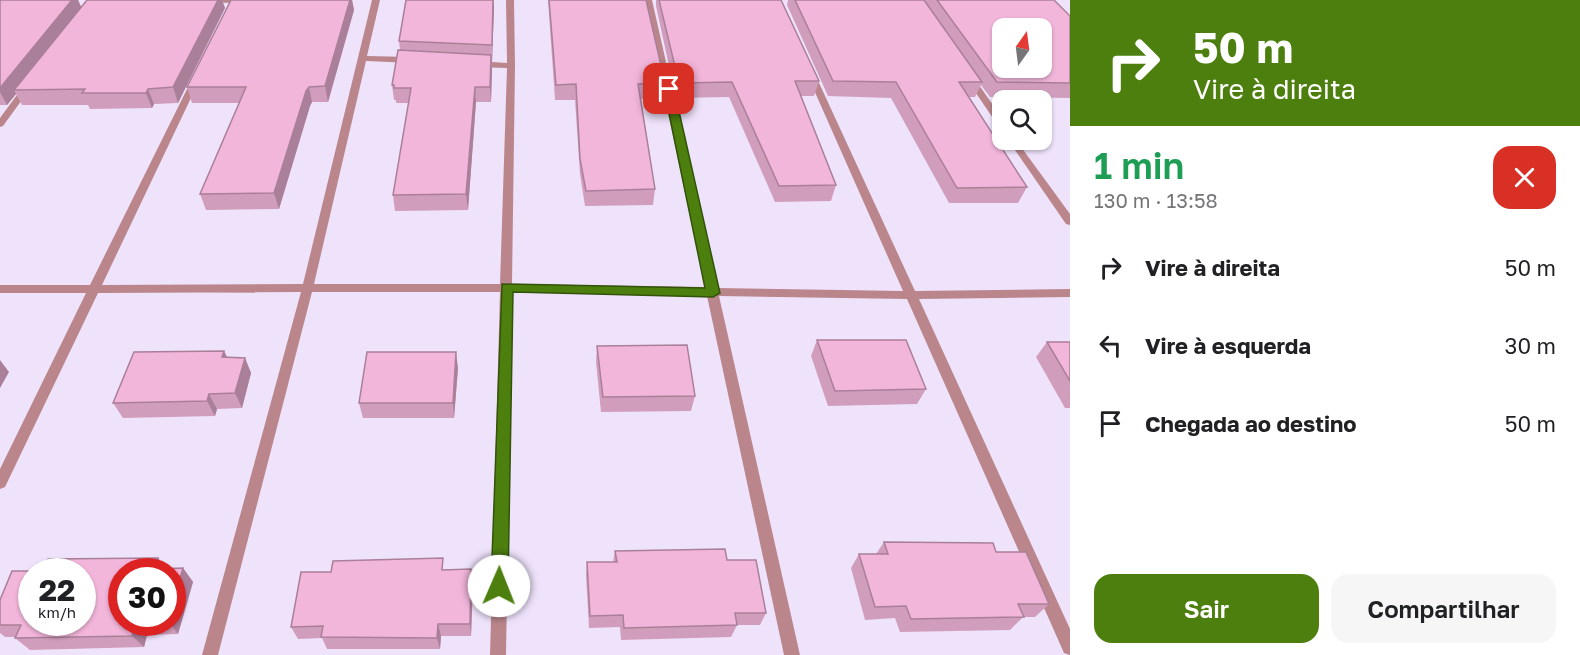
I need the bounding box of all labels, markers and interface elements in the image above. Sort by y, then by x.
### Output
north arrow [992,18,1052,78]
map controls [992,18,1052,150]
text: 50 m [1193,22,1293,72]
icon: right [1094,24,1172,102]
pin [643,63,694,114]
icon: arrive [652,72,685,105]
text: Vire à direita [1193,73,1356,105]
button: search [992,90,1052,150]
text: 1 min [1094,144,1184,187]
button: close [1493,146,1556,209]
text: 130 m · 13:58 [1094,188,1218,212]
icon: right [1094,251,1127,284]
text: Vire à direita [1145,254,1280,281]
text: 50 m [1505,254,1556,281]
icon: left [1094,329,1127,362]
text: Vire à esquerda [1145,332,1311,359]
text: 30 m [1505,332,1556,359]
icon: arrive [1094,407,1127,440]
text: Chegada ao destino [1145,410,1357,437]
text: 50 m [1505,410,1556,437]
position arrow [467,554,531,618]
speed limit sign: 30 [108,558,186,636]
text: 22 [39,572,75,608]
button: Sair [1094,574,1319,643]
button: Compartilhar [1331,574,1556,643]
text: km/h [38,603,76,621]

